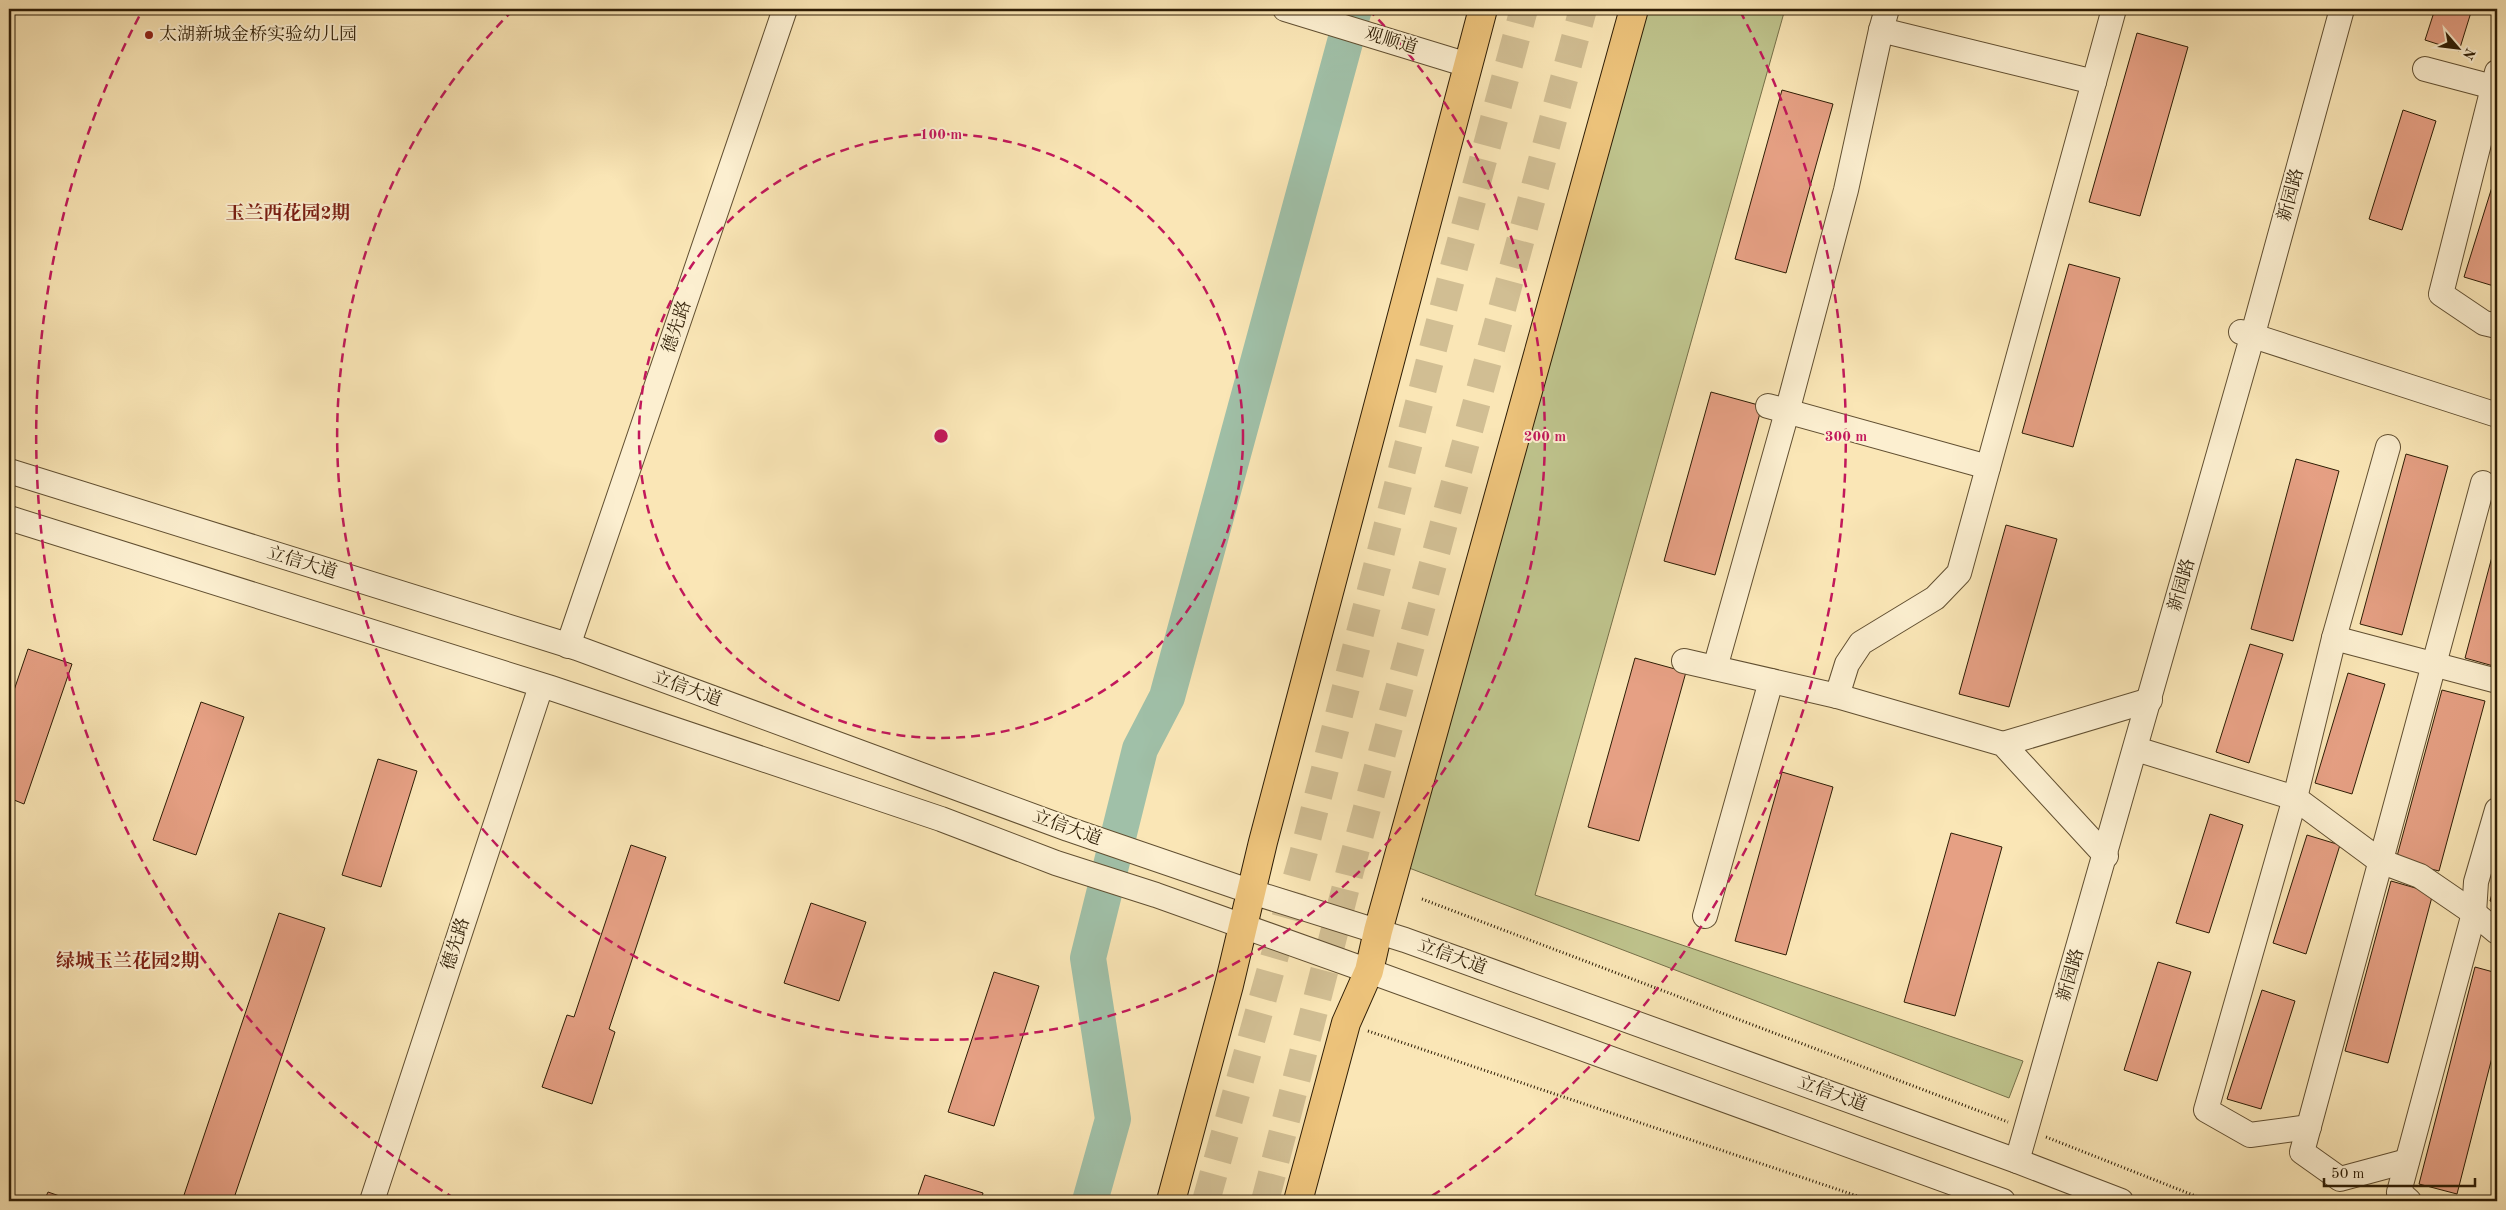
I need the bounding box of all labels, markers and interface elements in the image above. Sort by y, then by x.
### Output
north arrow [2434,22,2484,72]
place label: 太湖新城金桥实验幼儿园 [159,24,357,44]
street label: 观顺道 [1363,24,1420,58]
marker: 太湖新城金桥实验幼儿园 [143,29,155,41]
text: N [2460,46,2477,62]
text: 100 m [920,128,962,143]
street label: 新园路 [2273,166,2307,223]
district label: 玉兰西花园2期 [225,202,351,224]
street label: 德先路 [658,298,694,355]
centre of rings [932,427,950,445]
text: 200 m [1524,430,1566,445]
text: 300 m [1825,430,1867,445]
street label: 立信大道 [265,542,340,582]
street label: 新园路 [2164,556,2198,613]
street label: 立信大道 [650,666,725,710]
street label: 立信大道 [1030,805,1105,849]
street label: 德先路 [437,915,473,972]
street label: 立信大道 [1415,934,1490,978]
street label: 新园路 [2053,946,2087,1003]
district label: 绿城玉兰花园2期 [56,950,200,972]
street label: 立信大道 [1795,1071,1870,1115]
scale bar [2324,1155,2475,1187]
text: 50 m [2331,1167,2365,1182]

